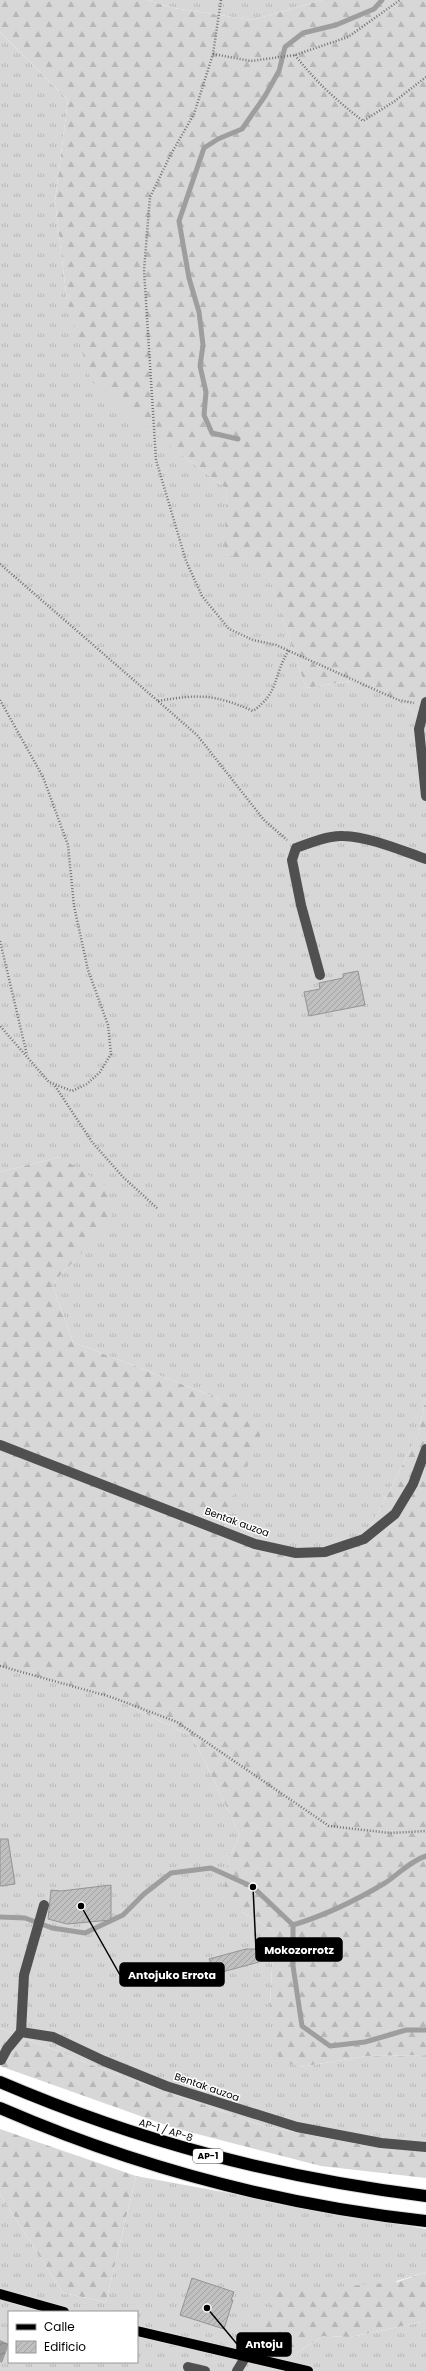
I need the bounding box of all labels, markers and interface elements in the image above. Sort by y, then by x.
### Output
street label: Bentak auzoa [203,1503,271,1541]
callout: Mokozorrotz [256,1938,342,1961]
text: Mokozorrotz [264,1942,334,1958]
callout: Antojuko Errota [120,1963,224,1986]
text: Antojuko Errota [128,1967,216,1983]
street label: Bentak auzoa [172,2069,242,2105]
street label: AP-1 / AP-8 [137,2115,195,2145]
road number: AP-1 [193,2149,223,2163]
legend [8,2311,138,2363]
text: Calle [44,2318,75,2335]
callout: Antoju [237,2333,291,2356]
text: Antoju [245,2336,283,2352]
text: Edificio [44,2338,86,2355]

